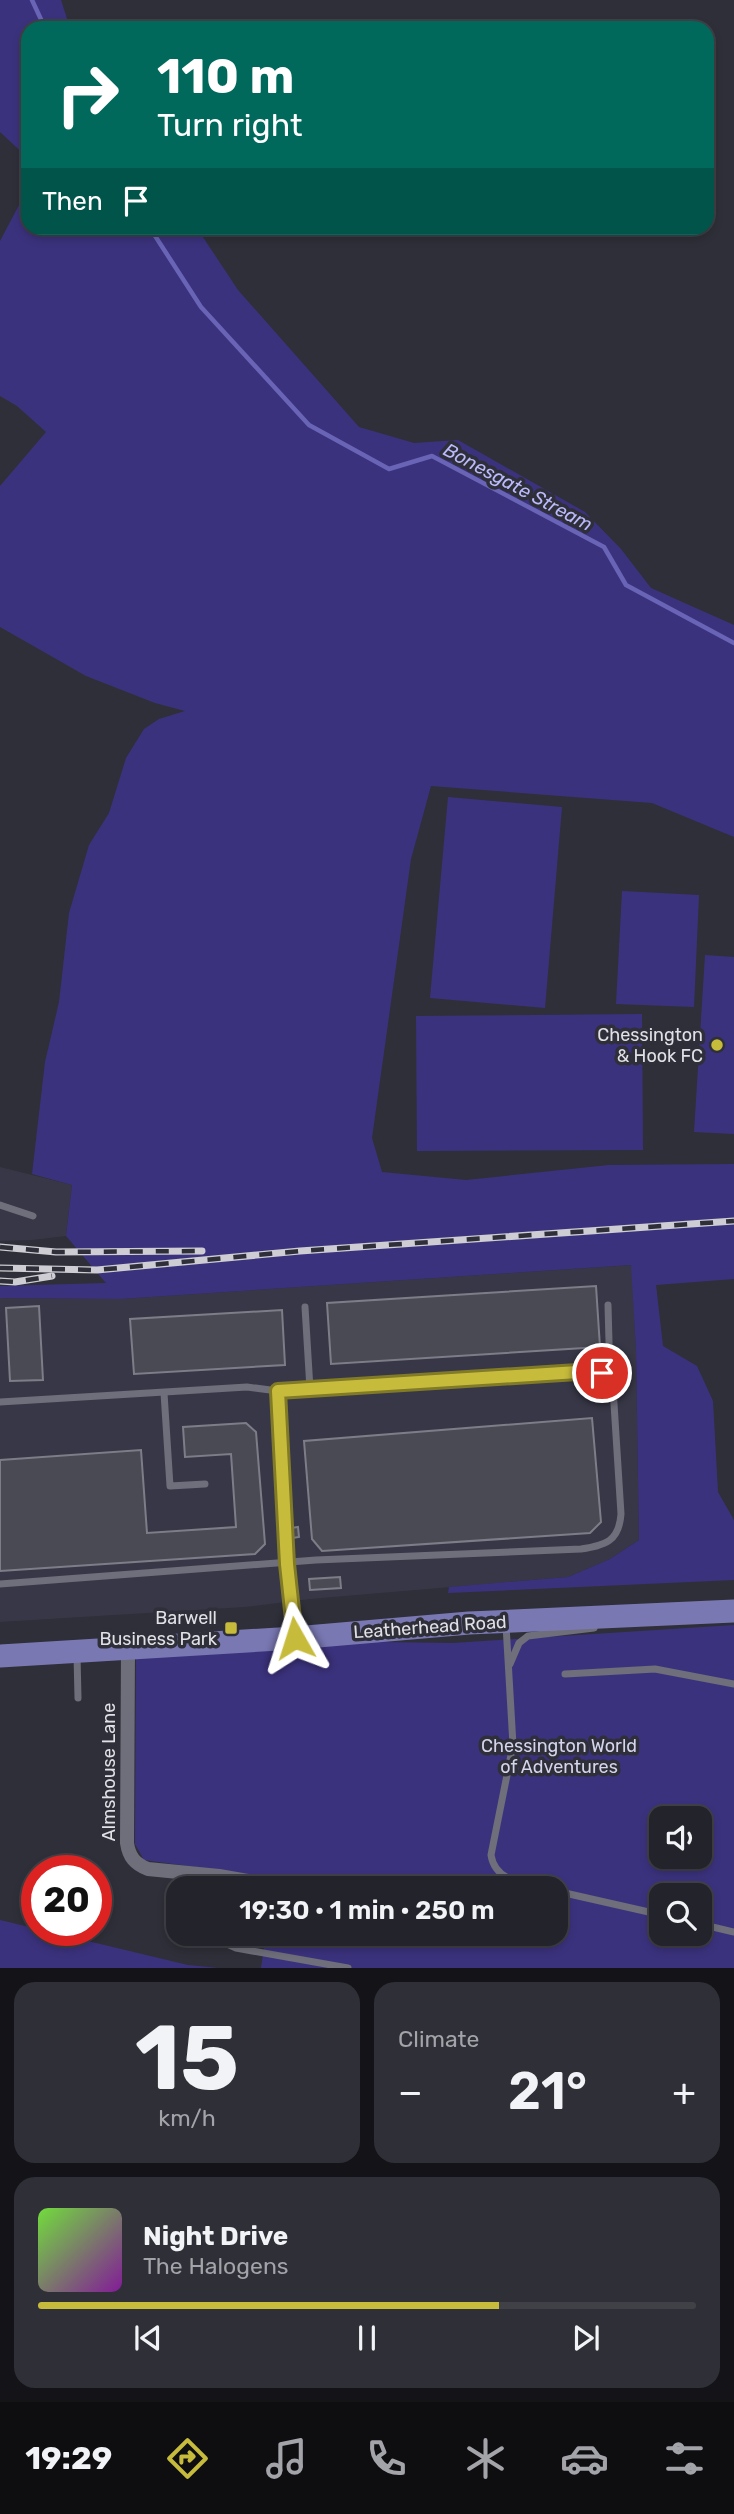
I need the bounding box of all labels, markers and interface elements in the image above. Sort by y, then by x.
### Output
text: 110 m [157,47,294,105]
icon: right [42,49,133,140]
text: Turn right [157,106,302,144]
icon: arrive [117,182,155,220]
text: Then [42,186,103,217]
water label: Bonesgate Stream [440,438,596,536]
place label: Chessington & Hook FC [597,1024,703,1067]
marker: Chessington & Hook FC [709,1037,725,1053]
pin [572,1343,632,1403]
icon: arrive [583,1354,621,1392]
position arrow [258,1601,332,1675]
place label: Barwell Business Park [99,1607,218,1650]
street label: Leatherhead Road [353,1611,507,1643]
marker: Barwell Business Park [223,1620,239,1636]
street label: Almshouse Lane [98,1703,120,1841]
park label: Chessington World of Adventures [481,1735,637,1778]
map controls [649,1806,712,1946]
button: sound [649,1806,712,1869]
speed limit sign: 20 [21,1855,112,1946]
button: search [649,1883,712,1946]
text: 19:30 · 1 min · 250 m [239,1895,495,1926]
text: 15 [135,2004,239,2112]
text: Climate [398,2025,479,2053]
text: 21° [508,2060,587,2122]
text: − [398,2069,423,2115]
text: + [672,2069,696,2115]
text: km/h [158,2104,216,2132]
text: Night Drive [143,2221,288,2252]
text: The Halogens [143,2252,289,2280]
icon: previous [129,2319,167,2357]
icon: pause [348,2319,386,2357]
icon: next [567,2319,605,2357]
icon: directions [163,2434,212,2483]
icon: music [262,2434,311,2483]
icon: phone [362,2434,411,2483]
icon: climate [461,2434,510,2483]
icon: car [560,2434,609,2483]
icon: filters [660,2434,709,2483]
text: 19:29 [25,2439,112,2477]

